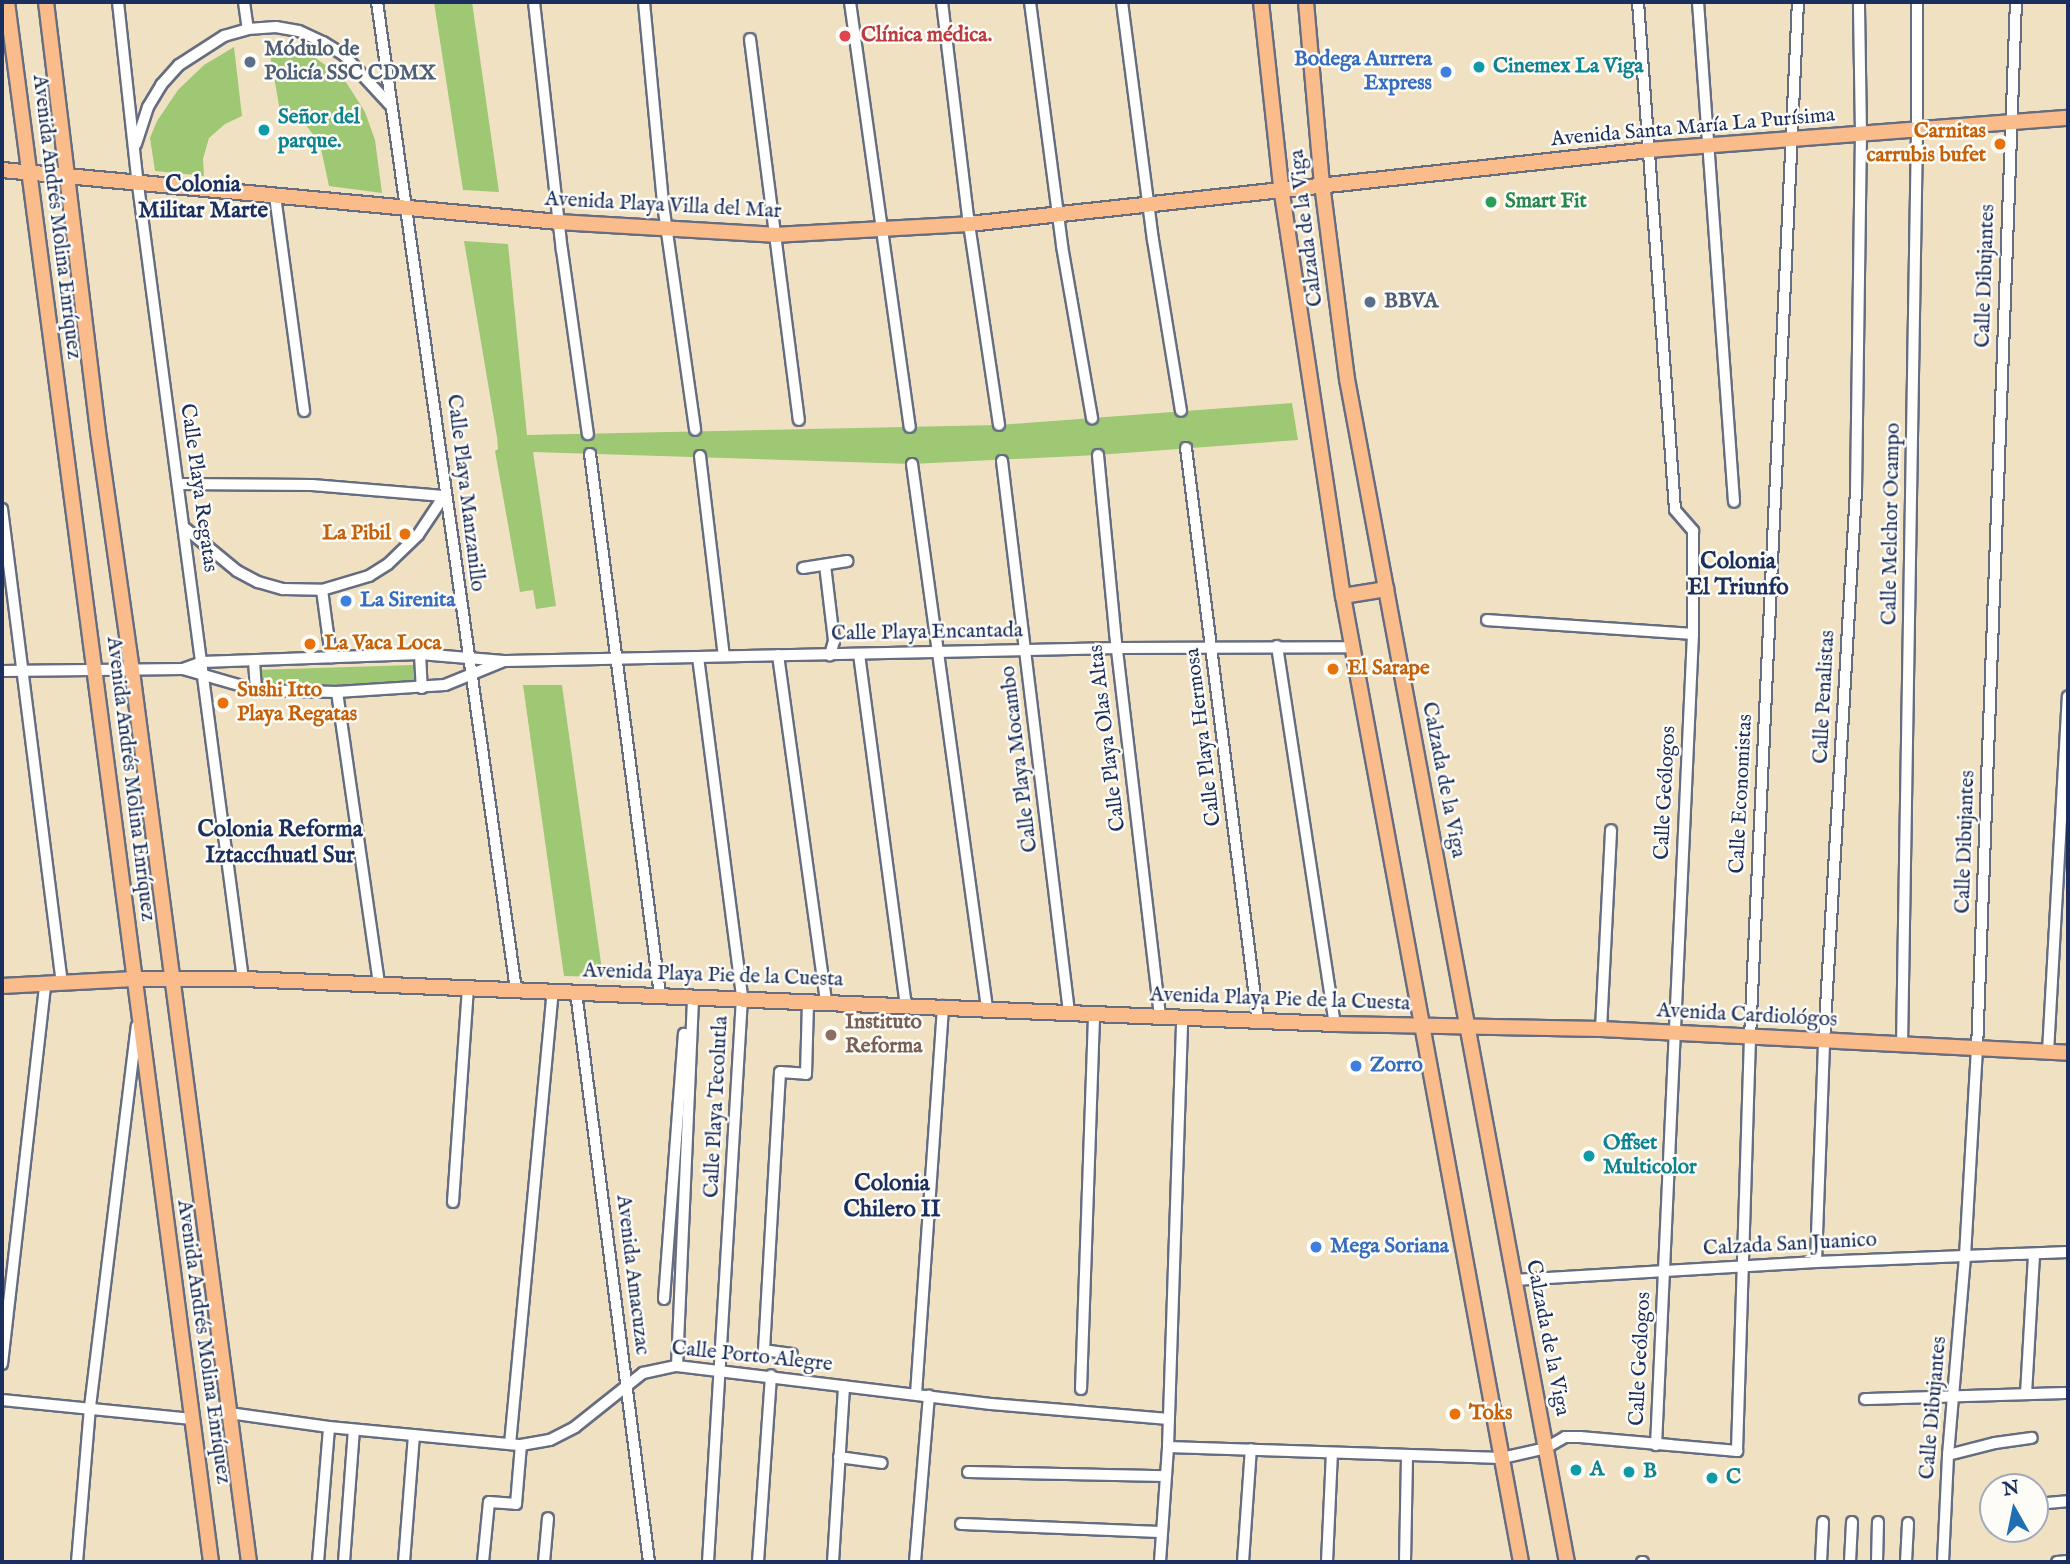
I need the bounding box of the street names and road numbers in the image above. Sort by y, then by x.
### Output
street label: Avenida Andrés Molina Enríquez [26,73,86,361]
street label: Avenida Santa María La Purísima [1550,103,1836,153]
street label: Calzada de la Viga [1285,148,1329,308]
street label: Avenida Playa Villa del Mar [544,187,782,225]
street label: Calle Dibujantes [1971,204,2001,348]
street label: Calle Playa Manzanillo [440,393,490,593]
street label: Calle Playa Regatas [174,402,222,574]
street label: Calle Melchor Ocampo [1878,422,1906,626]
street label: Calle Playa Encantada [831,619,1023,647]
street label: Calle Penalistas [1809,629,1841,765]
street label: Avenida Andrés Molina Enríquez [100,635,160,923]
street label: Calle Playa Olas Altas [1084,643,1132,833]
street label: Calle Playa Hermosa [1181,646,1227,828]
street label: Calle Playa Mocambo [996,664,1044,854]
street label: Calzada de la Viga [1416,700,1470,860]
street label: Calle Economistas [1725,713,1759,875]
street label: Calle Geólogos [1650,725,1682,861]
street label: Calle Dibujantes [1951,770,1981,914]
street label: Avenida Playa Pie de la Cuesta [582,959,844,993]
street label: Avenida Playa Pie de la Cuesta [1149,983,1411,1017]
street label: Avenida Cardiológos [1656,999,1838,1033]
street label: Calle Playa Tecolutla [700,1015,734,1199]
street label: Avenida Amacuzac [610,1193,654,1357]
street label: Avenida Andrés Molina Enríquez [171,1198,235,1486]
street label: Calzada San Juanico [1702,1228,1878,1262]
street label: Calzada de la Viga [1520,1258,1574,1418]
street label: Calle Geólogos [1625,1291,1657,1427]
street label: Calle Dibujantes [1915,1335,1953,1481]
street label: Calle Porto Alegre [670,1336,834,1378]

